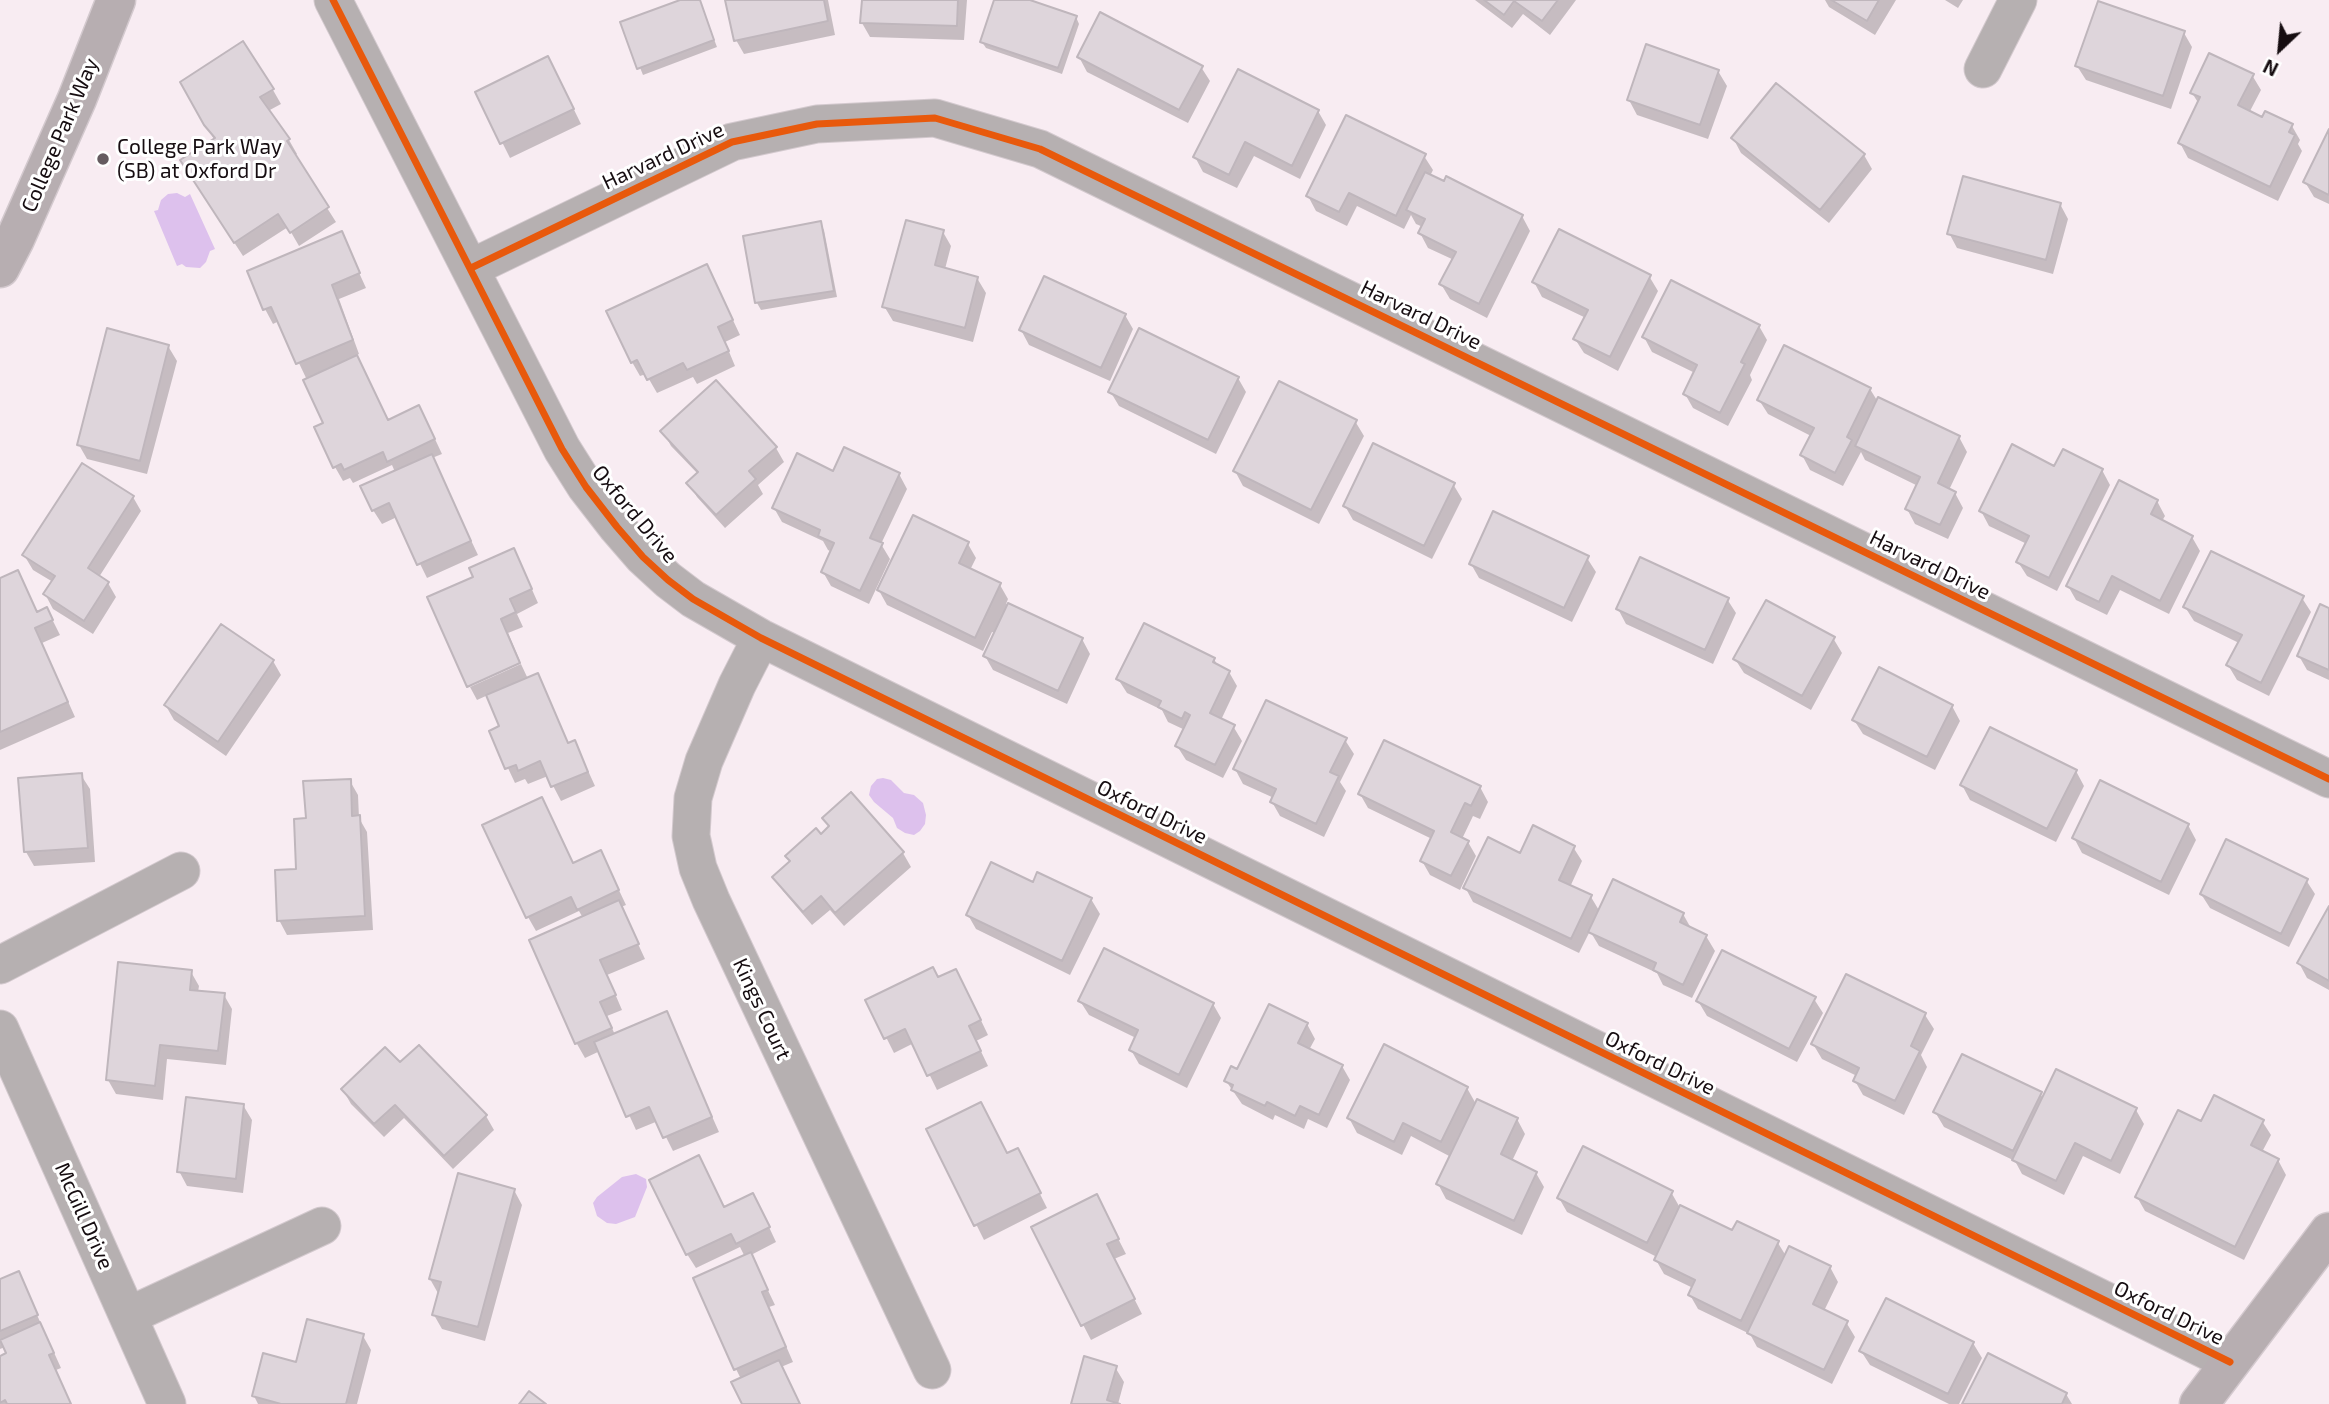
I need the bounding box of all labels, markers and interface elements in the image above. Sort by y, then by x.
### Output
north arrow [2245,14,2315,84]
street label: College Park Way [16,54,104,216]
text: N [2259,55,2282,82]
street label: Harvard Drive [598,117,728,195]
place label: College Park Way (SB) at Oxford Dr [117,134,282,184]
marker: College Park Way (SB) at Oxford Dr [95,151,111,167]
street label: Harvard Drive [1356,275,1486,355]
street label: Oxford Drive [587,460,683,568]
street label: Harvard Drive [1865,525,1995,605]
street label: Oxford Drive [1093,774,1211,850]
street label: Kings Court [728,954,796,1064]
street label: Oxford Drive [1601,1025,1719,1101]
street label: McGill Drive [49,1159,119,1273]
street label: Oxford Drive [2110,1275,2228,1351]

